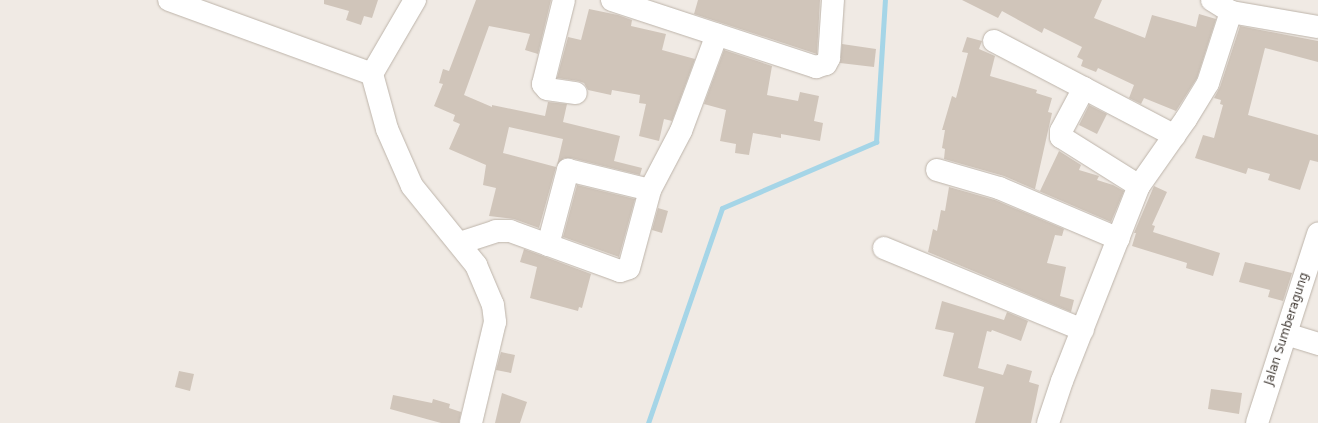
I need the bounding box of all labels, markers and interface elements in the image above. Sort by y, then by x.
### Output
street label: Jalan Sumberagung [1262,271,1312,387]

